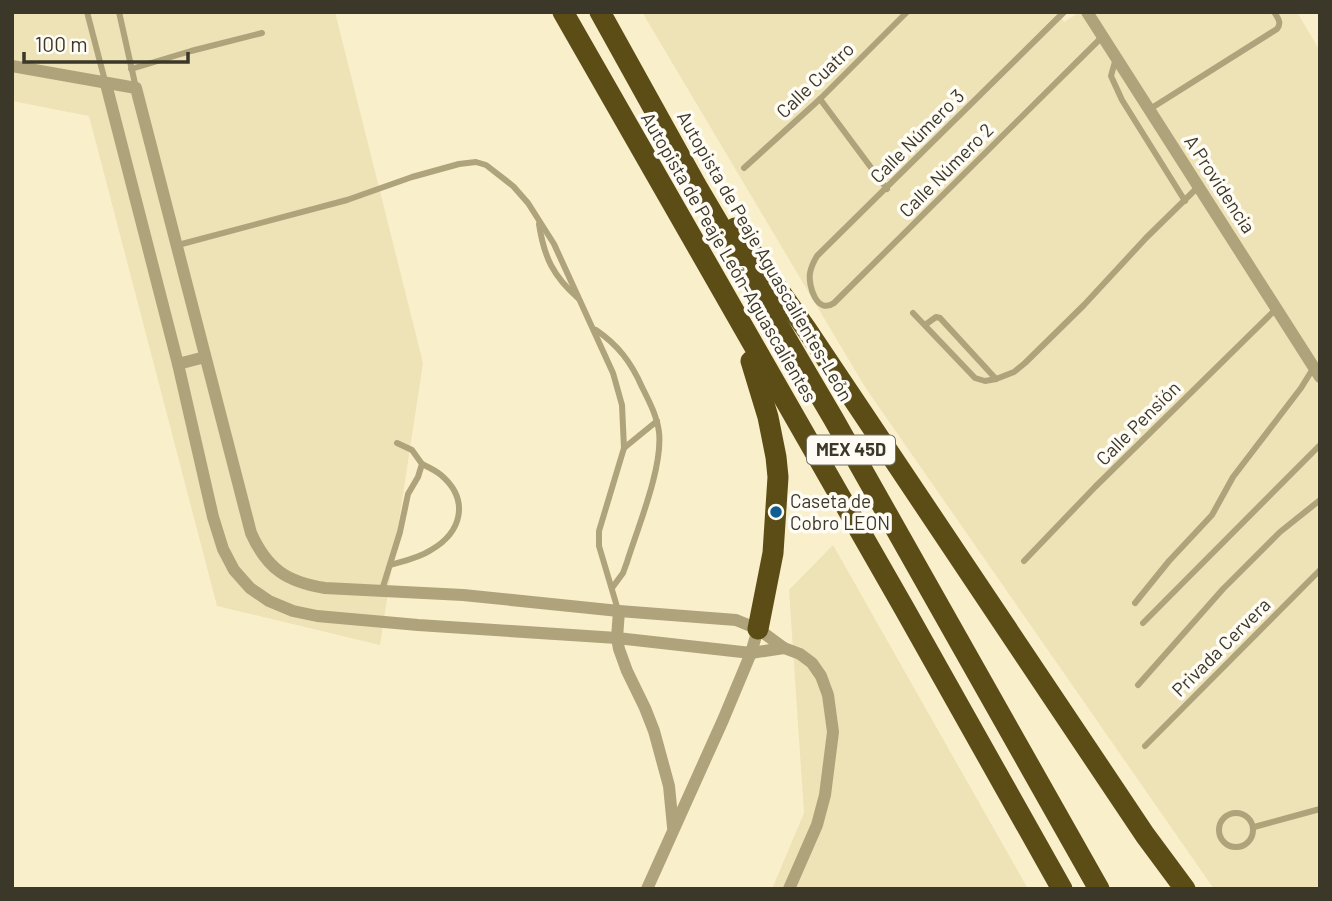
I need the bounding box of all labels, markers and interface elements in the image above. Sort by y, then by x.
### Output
scale bar [24,21,189,65]
text: 100 m [35,31,88,56]
street label: Calle Cuatro [771,37,858,122]
street label: Calle Número 3 [865,84,968,187]
street label: Autopista de Peaje Aguascalientes-León [673,107,858,405]
street label: Autopista de Peaje León-Aguascalientes [637,108,822,406]
street label: Calle Número 2 [894,118,998,222]
street label: A Providencia [1180,130,1261,237]
street label: Calle Pensión [1091,376,1184,469]
road number: MEX 45D [807,436,895,464]
place label: Caseta de Cobro LEON [790,489,890,534]
marker: Caseta de Cobro LEON [768,504,784,520]
street label: Privada Cervera [1167,593,1275,701]

